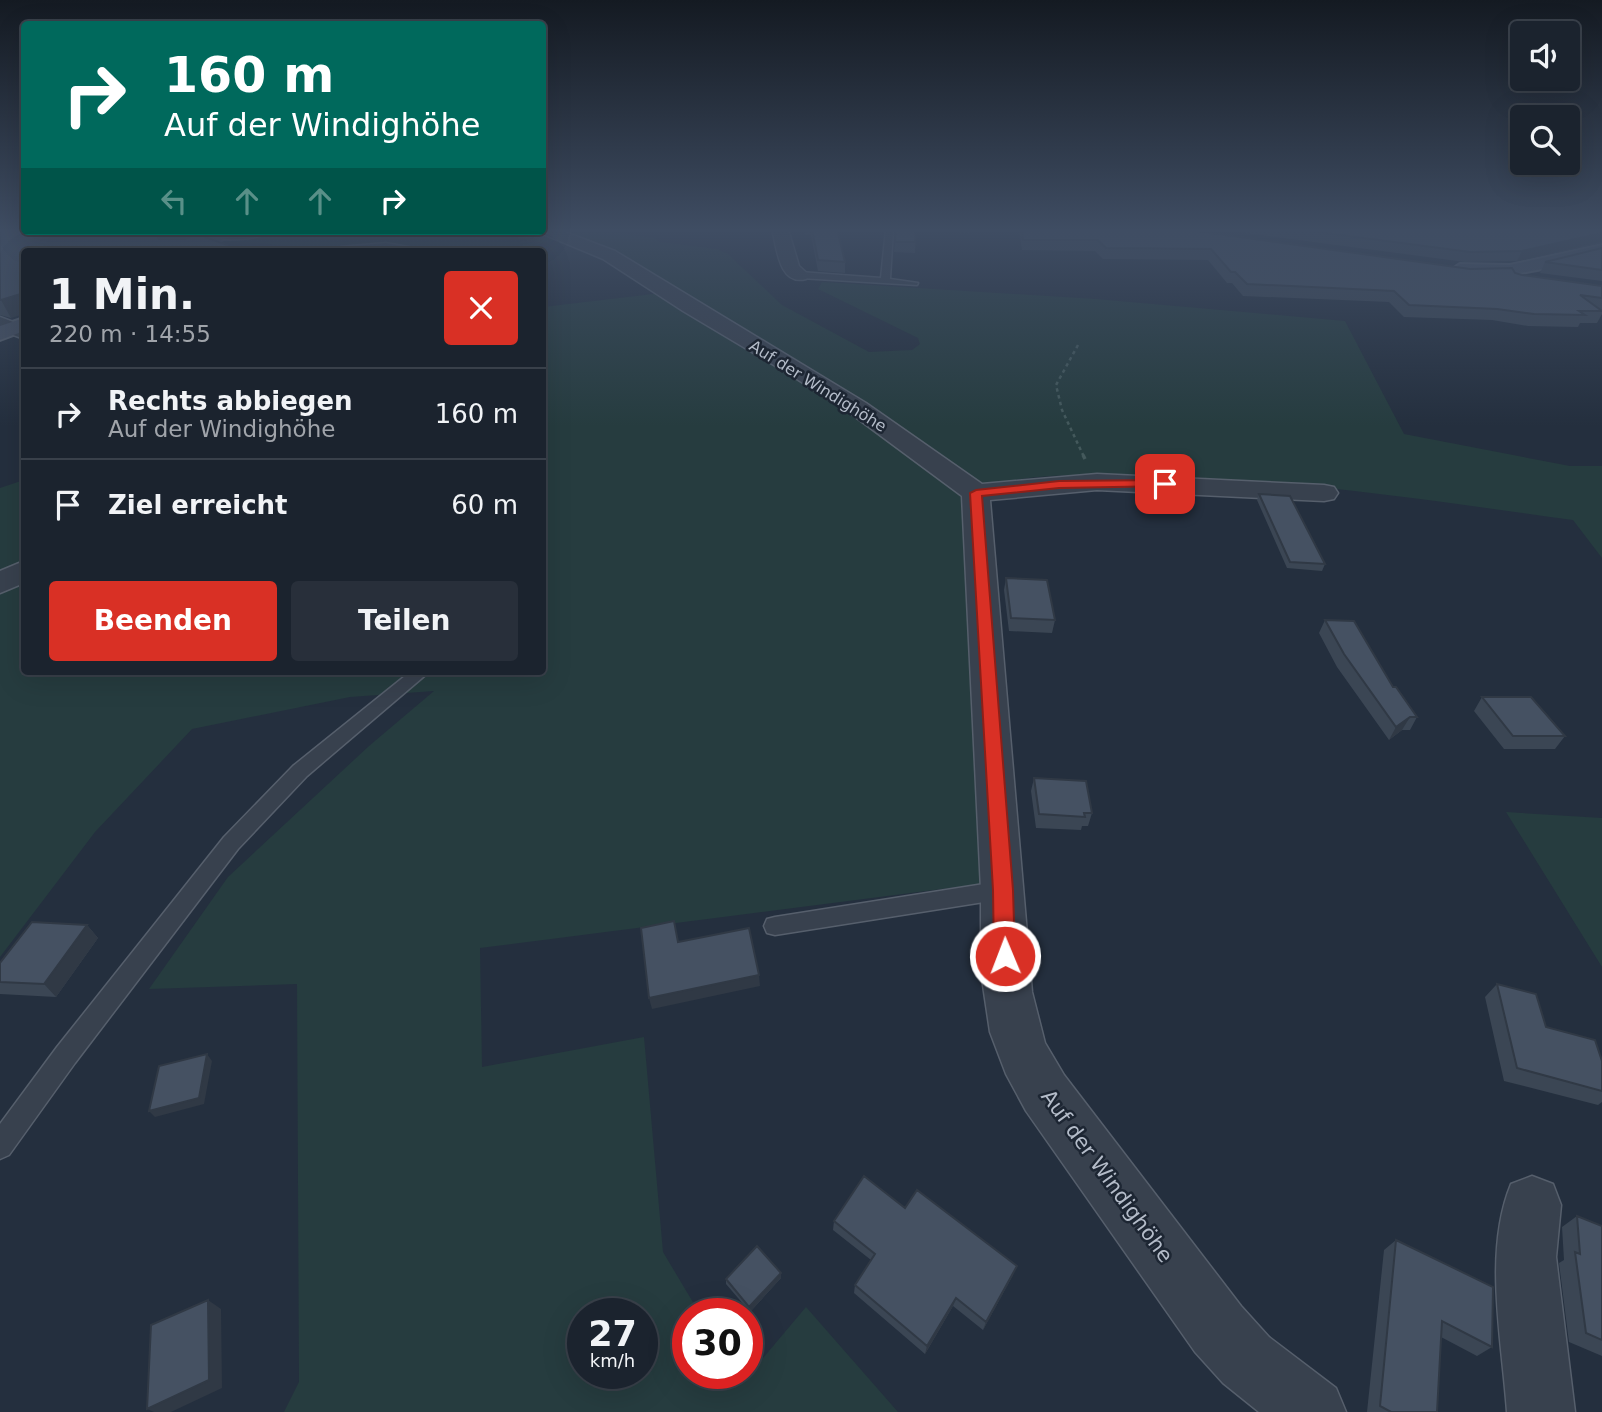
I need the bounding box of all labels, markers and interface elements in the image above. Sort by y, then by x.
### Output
map controls [1510,21,1580,175]
button: sound [1510,21,1580,91]
text: 160 m [164,47,334,104]
icon: right [49,49,140,140]
button: search [1510,105,1580,175]
text: Auf der Windighöhe [164,106,480,144]
icon: left [155,182,193,220]
icon: ahead [228,182,266,220]
icon: ahead [301,182,339,220]
icon: right [374,182,412,220]
text: 1 Min. [49,270,195,319]
button: close [444,271,518,345]
text: 220 m · 14:55 [49,321,211,347]
street label: Auf der Windighöhe [746,336,890,436]
text: Rechts abbiegen [108,386,353,416]
icon: right [49,395,87,433]
text: 160 m [435,399,518,429]
text: Auf der Windighöhe [108,416,335,442]
pin [1135,454,1195,514]
icon: arrive [1146,465,1184,503]
icon: arrive [49,486,87,524]
text: Ziel erreicht [108,490,288,520]
text: 60 m [451,490,518,520]
button: Beenden [49,581,277,661]
button: Teilen [291,581,518,661]
position arrow [968,919,1042,993]
street label: Auf der Windighöhe [1036,1085,1178,1267]
speed limit sign: 30 [672,1298,763,1389]
text: 27 [588,1314,637,1354]
text: km/h [590,1350,635,1371]

